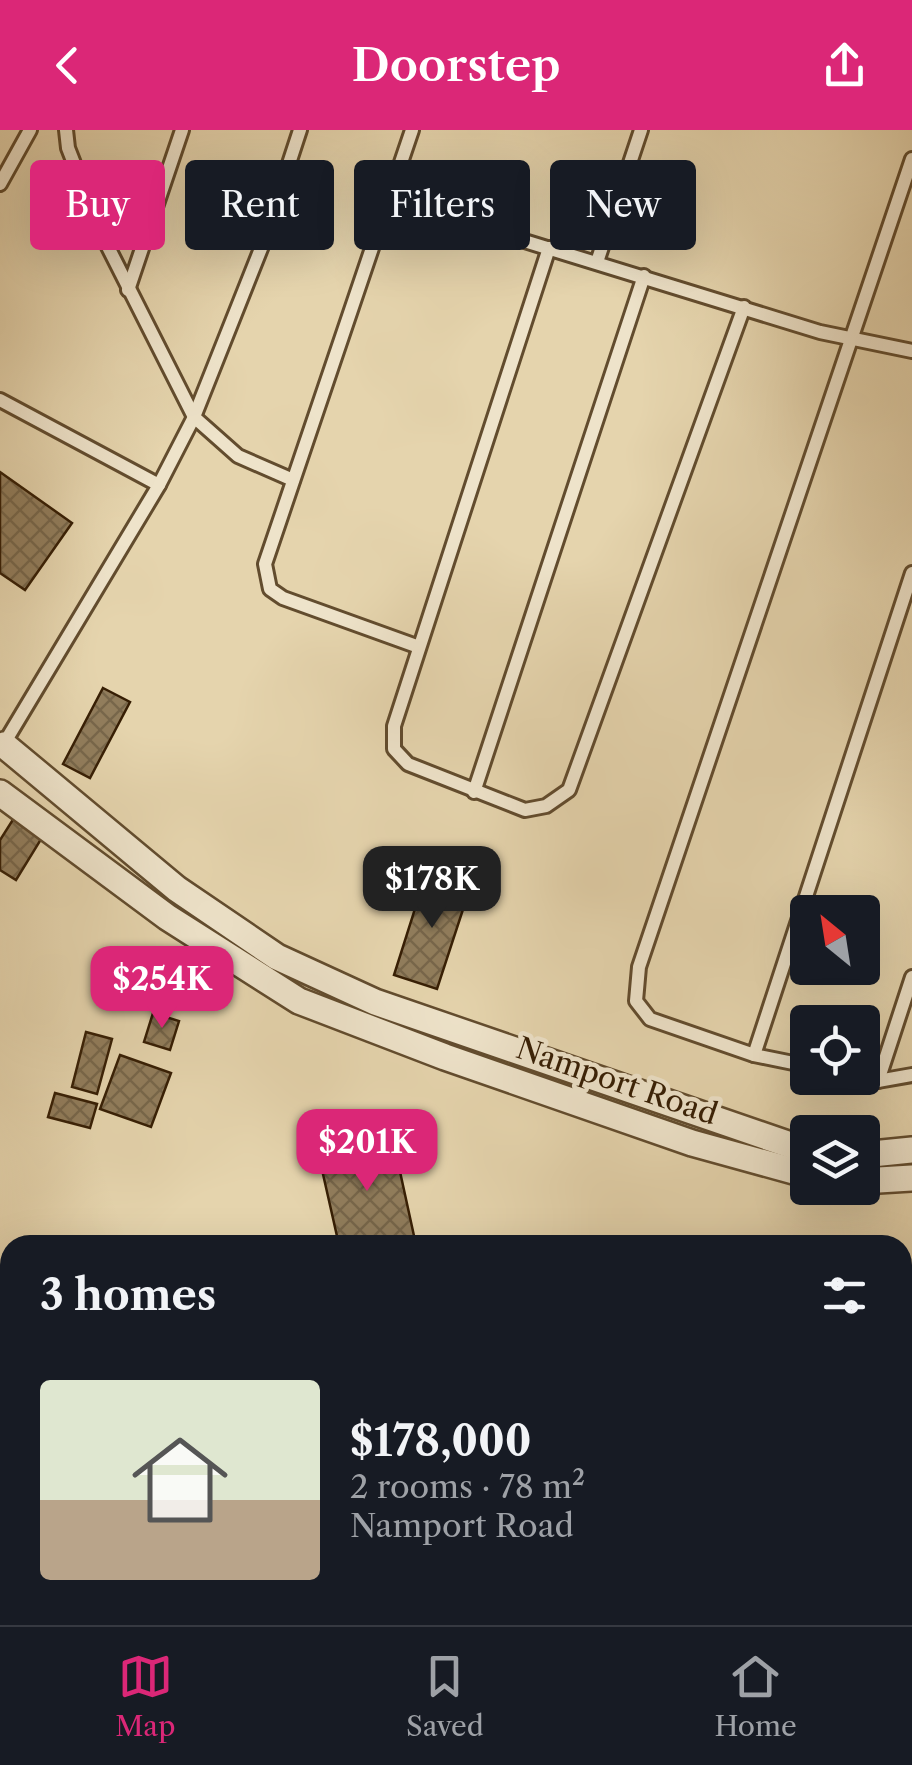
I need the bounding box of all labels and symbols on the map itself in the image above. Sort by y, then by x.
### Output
pin: $178K [362,846,502,931]
north arrow [790,895,880,985]
pin: $254K [92,946,232,1031]
street label: Namport Road [512,1029,722,1133]
pin: $201K [297,1109,437,1194]

